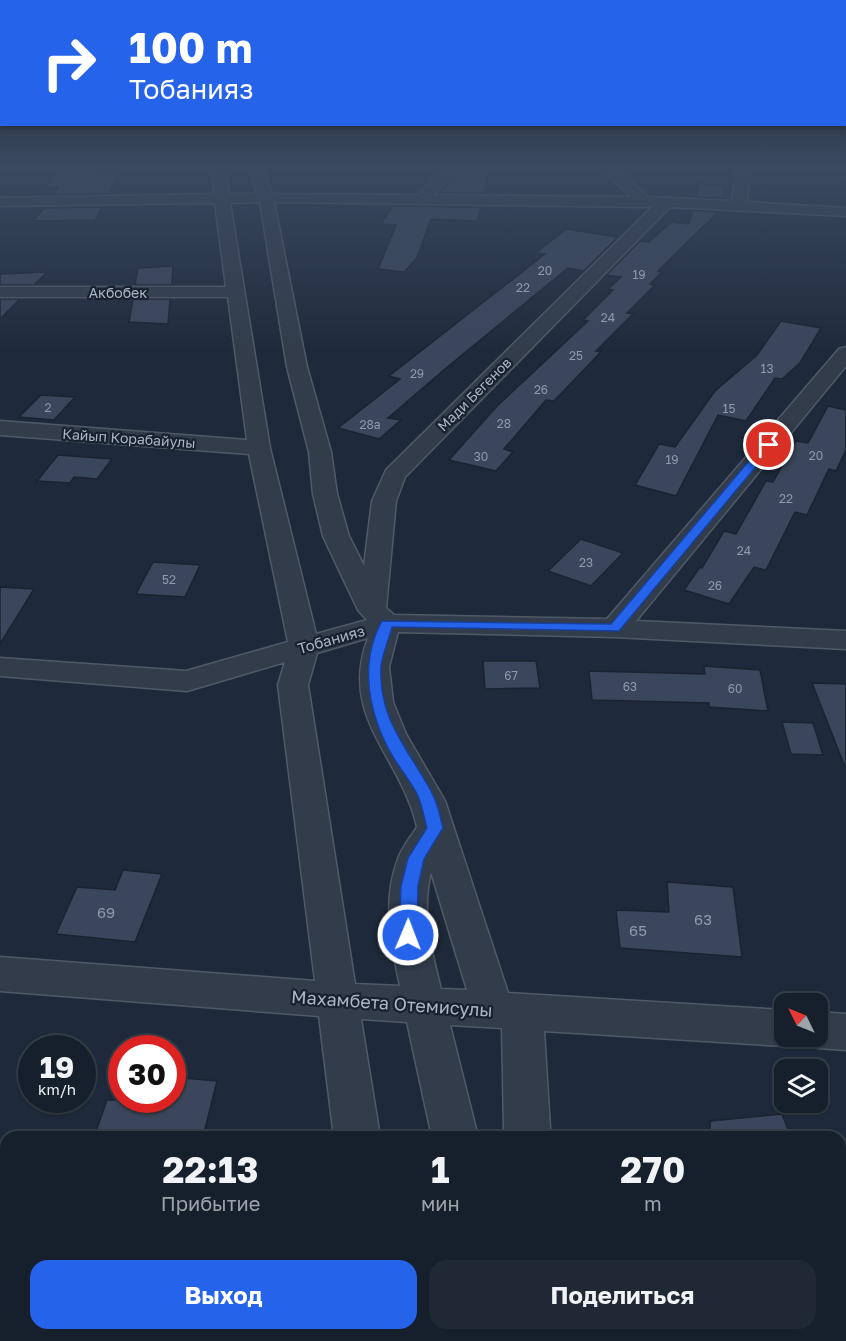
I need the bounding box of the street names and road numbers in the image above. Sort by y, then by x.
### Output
street label: Акбобек [89,284,147,301]
street label: Мади Бегенов [434,354,514,434]
street label: Кайып Корабайулы [62,425,196,451]
street label: Тобанияз [295,621,367,657]
street label: Махамбета Отемисулы [291,985,493,1021]

